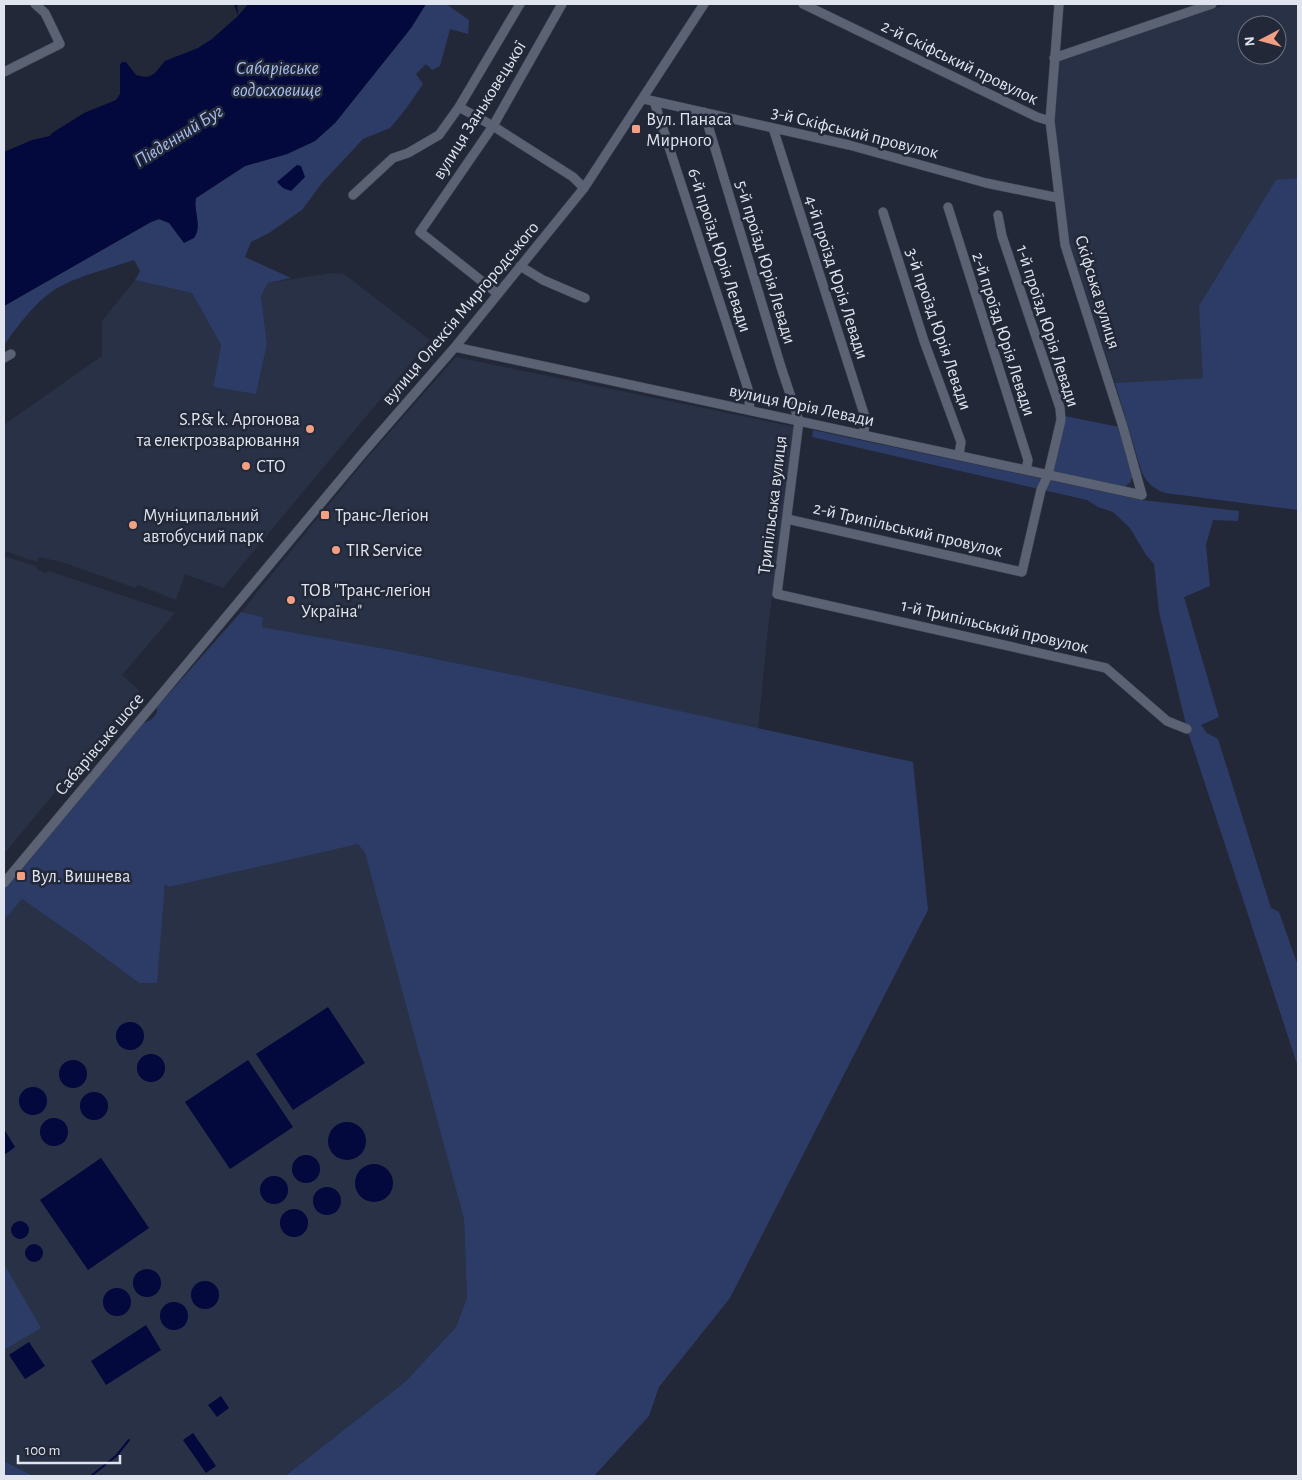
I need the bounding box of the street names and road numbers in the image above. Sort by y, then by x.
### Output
street label: 2-й Скіфський провулок [878,17,1041,109]
street label: вулиця Заньковецької [430,38,530,183]
street label: 3-й Скіфський провулок [769,104,941,163]
street label: 6-й проїзд Юрія Левади [684,166,754,334]
street label: 5-й проїзд Юрія Левади [732,178,799,346]
street label: 4-й проїзд Юрія Левади [801,193,871,362]
street label: вулиця Олексія Миргородського [379,218,543,409]
street label: Скіфська вулиця [1071,233,1123,351]
street label: 1-й проїзд Юрія Левади [1012,243,1082,409]
street label: 3-й проїзд Юрія Левади [902,246,974,413]
street label: 2-й проїзд Юрія Левади [968,250,1038,418]
street label: вулиця Юрія Левади [727,382,876,430]
street label: Трипільська вулиця [756,435,790,576]
street label: 2-й Трипільський провулок [811,499,1005,561]
street label: 1-й Трипільський провулок [899,597,1091,657]
street label: Сабарівське шосе [51,689,148,799]

